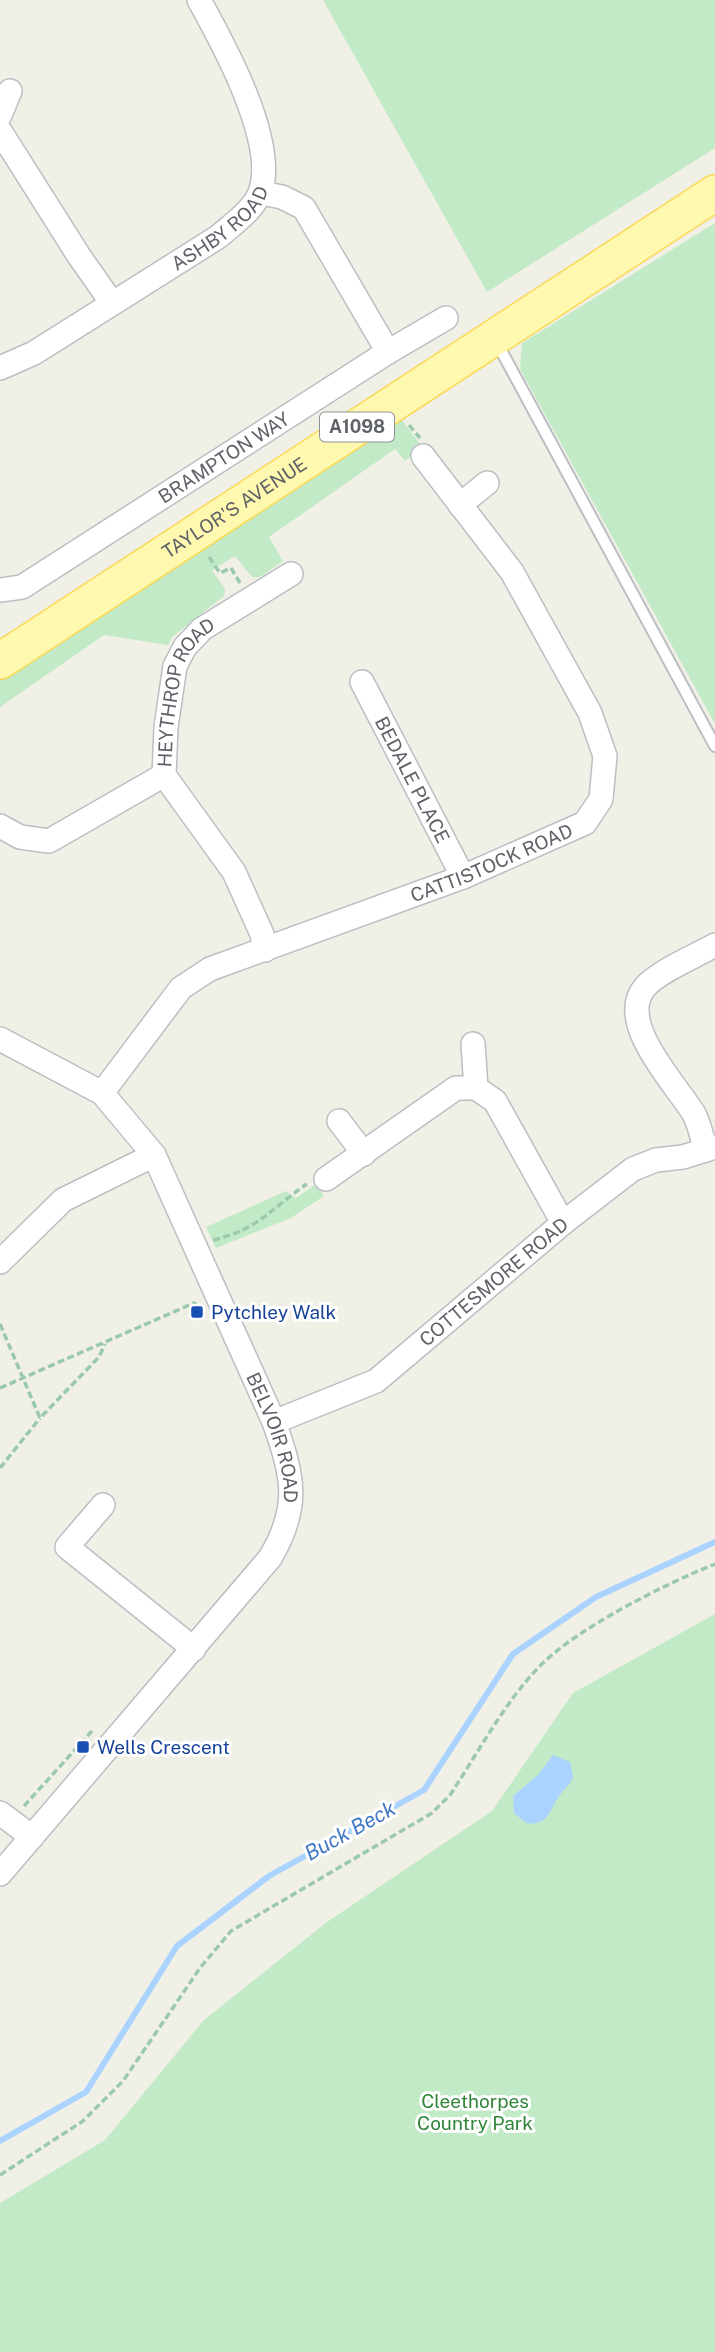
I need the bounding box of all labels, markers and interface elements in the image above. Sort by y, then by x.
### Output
street label: ASHBY ROAD [167,183,273,275]
street label: BRAMPTON WAY [154,407,294,508]
road number: A1098 [320,412,394,442]
street label: TAYLOR'S AVENUE [158,452,311,563]
street label: HEYTHROP ROAD [153,613,218,768]
street label: BEDALE PLACE [371,713,454,847]
street label: CATTISTOCK ROAD [407,819,576,906]
street label: COTTESMORE ROAD [415,1213,572,1350]
place label: Pytchley Walk [211,1301,337,1323]
marker: Pytchley Walk [189,1304,205,1320]
street label: BELVOIR ROAD [242,1369,302,1503]
place label: Wells Crescent [97,1736,230,1758]
marker: Wells Crescent [75,1739,91,1755]
water label: Buck Beck [300,1795,400,1866]
park label: Cleethorpes Country Park [417,2090,533,2134]

